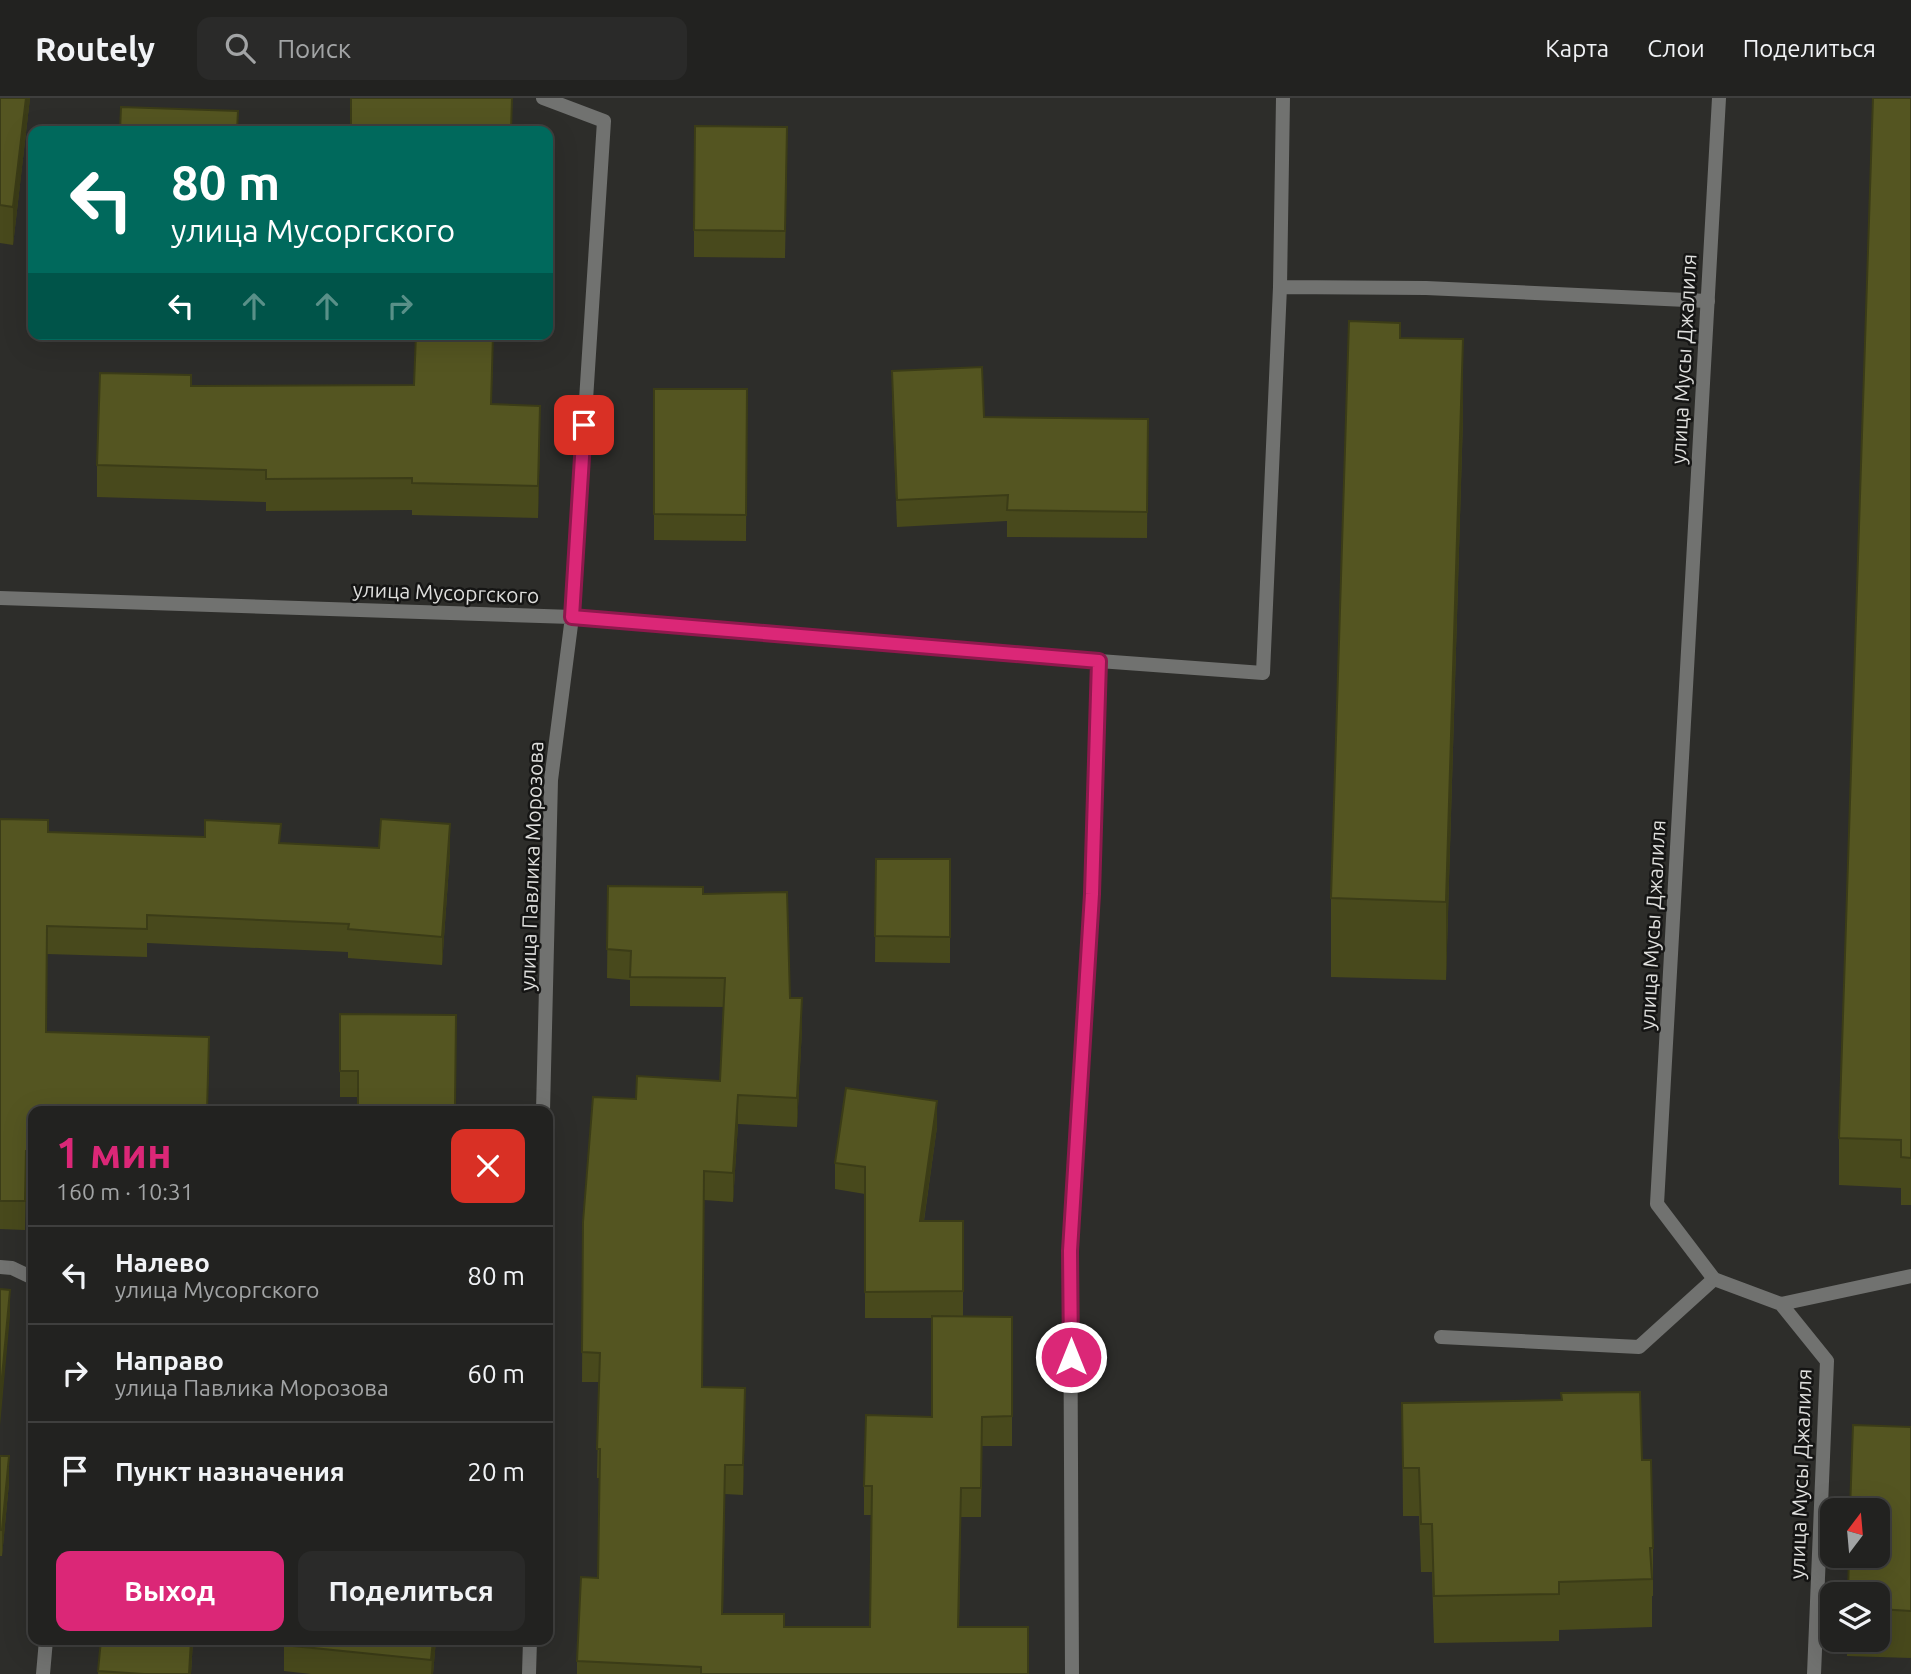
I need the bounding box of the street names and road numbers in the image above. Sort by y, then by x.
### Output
street label: улица Мусы Джалиля [1666,253,1700,465]
street label: улица Мусоргского [352,577,540,607]
street label: улица Павлика Морозова [515,741,547,991]
street label: улица Мусы Джалиля [1635,819,1669,1031]
street label: улица Мусы Джалиля [1784,1368,1816,1580]

